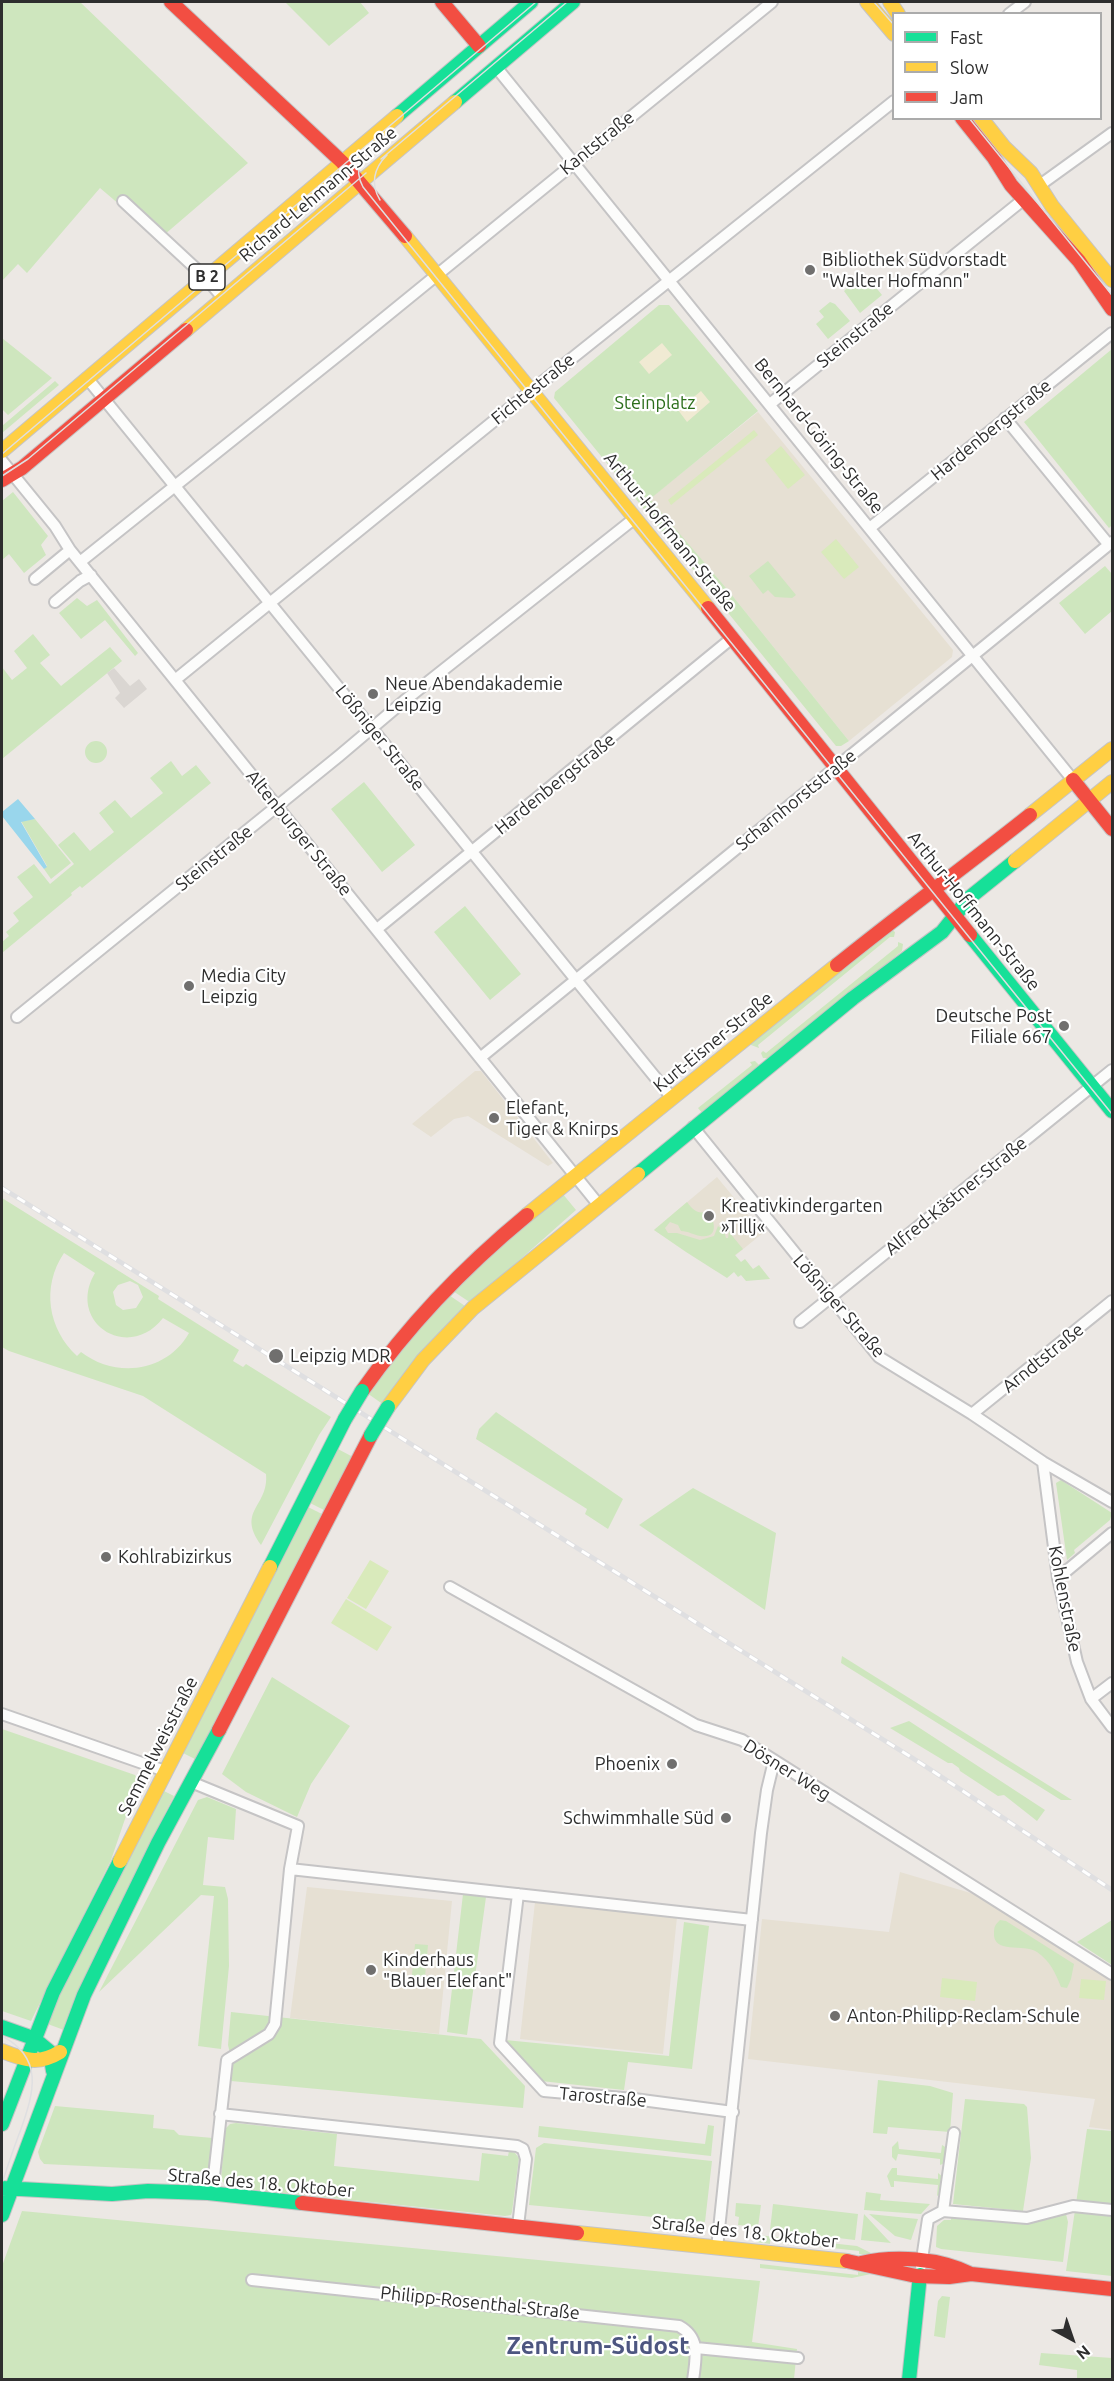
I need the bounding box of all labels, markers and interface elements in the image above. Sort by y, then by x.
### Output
legend [892,12,1102,120]
text: Fast [950,27,983,47]
text: Slow [950,57,989,77]
text: Jam [950,87,984,107]
street label: Kantstraße [556,107,638,179]
street label: Richard-Lehmann-Straße [235,122,401,266]
place label: Bibliothek Südvorstadt "Walter Hofmann" [822,249,1006,292]
marker: Bibliothek Südvorstadt "Walter Hofmann" [803,263,817,277]
road number: B 2 [189,264,225,290]
street label: Steinstraße [812,297,898,373]
street label: Fichtestraße [487,349,579,429]
street label: Bernhard-Göring-Straße [750,354,888,518]
street label: Hardenbergstraße [926,375,1056,485]
park label: Steinplatz [615,392,695,414]
street label: Arthur-Hoffmann-Straße [599,448,741,616]
place label: Neue Abendakademie Leipzig [385,673,563,716]
street label: Lößniger Straße [331,681,429,795]
marker: Neue Abendakademie Leipzig [366,687,380,701]
street label: Hardenbergstraße [490,729,620,839]
street label: Scharnhorststraße [731,745,861,855]
street label: Altenburger Straße [242,766,356,900]
street label: Steinstraße [171,820,257,896]
street label: Arthur-Hoffmann-Straße [903,827,1045,995]
place label: Media City Leipzig [201,965,286,1008]
marker: Media City Leipzig [182,979,196,993]
street label: Kurt-Eisner-Straße [649,987,777,1097]
place label: Deutsche Post Filiale 667 [936,1005,1052,1048]
marker: Deutsche Post Filiale 667 [1057,1019,1071,1033]
place label: Elefant, Tiger & Knirps [506,1097,619,1140]
marker: Elefant, Tiger & Knirps [487,1111,501,1125]
street label: Alfred-Kästner-Straße [881,1132,1031,1260]
place label: Kreativkindergarten »Tillj« [721,1195,883,1238]
marker: Kreativkindergarten »Tillj« [702,1209,716,1223]
street label: Lößniger Straße [788,1250,890,1362]
street label: Arndtstraße [998,1319,1088,1397]
place label: Leipzig MDR [290,1345,391,1367]
marker: Leipzig MDR [267,1347,285,1365]
street label: Kohlenstraße [1044,1544,1086,1654]
place label: Kohlrabizirkus [118,1546,232,1568]
marker: Kohlrabizirkus [99,1550,113,1564]
street label: Semmelweisstraße [114,1673,202,1819]
street label: Dösner Weg [739,1735,835,1805]
place label: Phoenix [595,1753,660,1775]
marker: Phoenix [665,1757,679,1771]
place label: Schwimmhalle Süd [563,1807,714,1829]
marker: Schwimmhalle Süd [719,1811,733,1825]
place label: Kinderhaus "Blauer Elefant" [383,1949,512,1992]
marker: Kinderhaus "Blauer Elefant" [364,1963,378,1977]
place label: Anton-Philipp-Reclam-Schule [847,2005,1080,2027]
marker: Anton-Philipp-Reclam-Schule [828,2009,842,2023]
street label: Tarostraße [558,2082,648,2112]
street label: Straße des 18. Oktober [167,2164,355,2202]
street label: Straße des 18. Oktober [651,2212,839,2252]
street label: Philipp-Rosenthal-Straße [379,2282,581,2324]
north arrow [1042,2309,1102,2369]
district label: Zentrum-Südost [506,2332,690,2360]
text: N [1073,2342,1094,2364]

